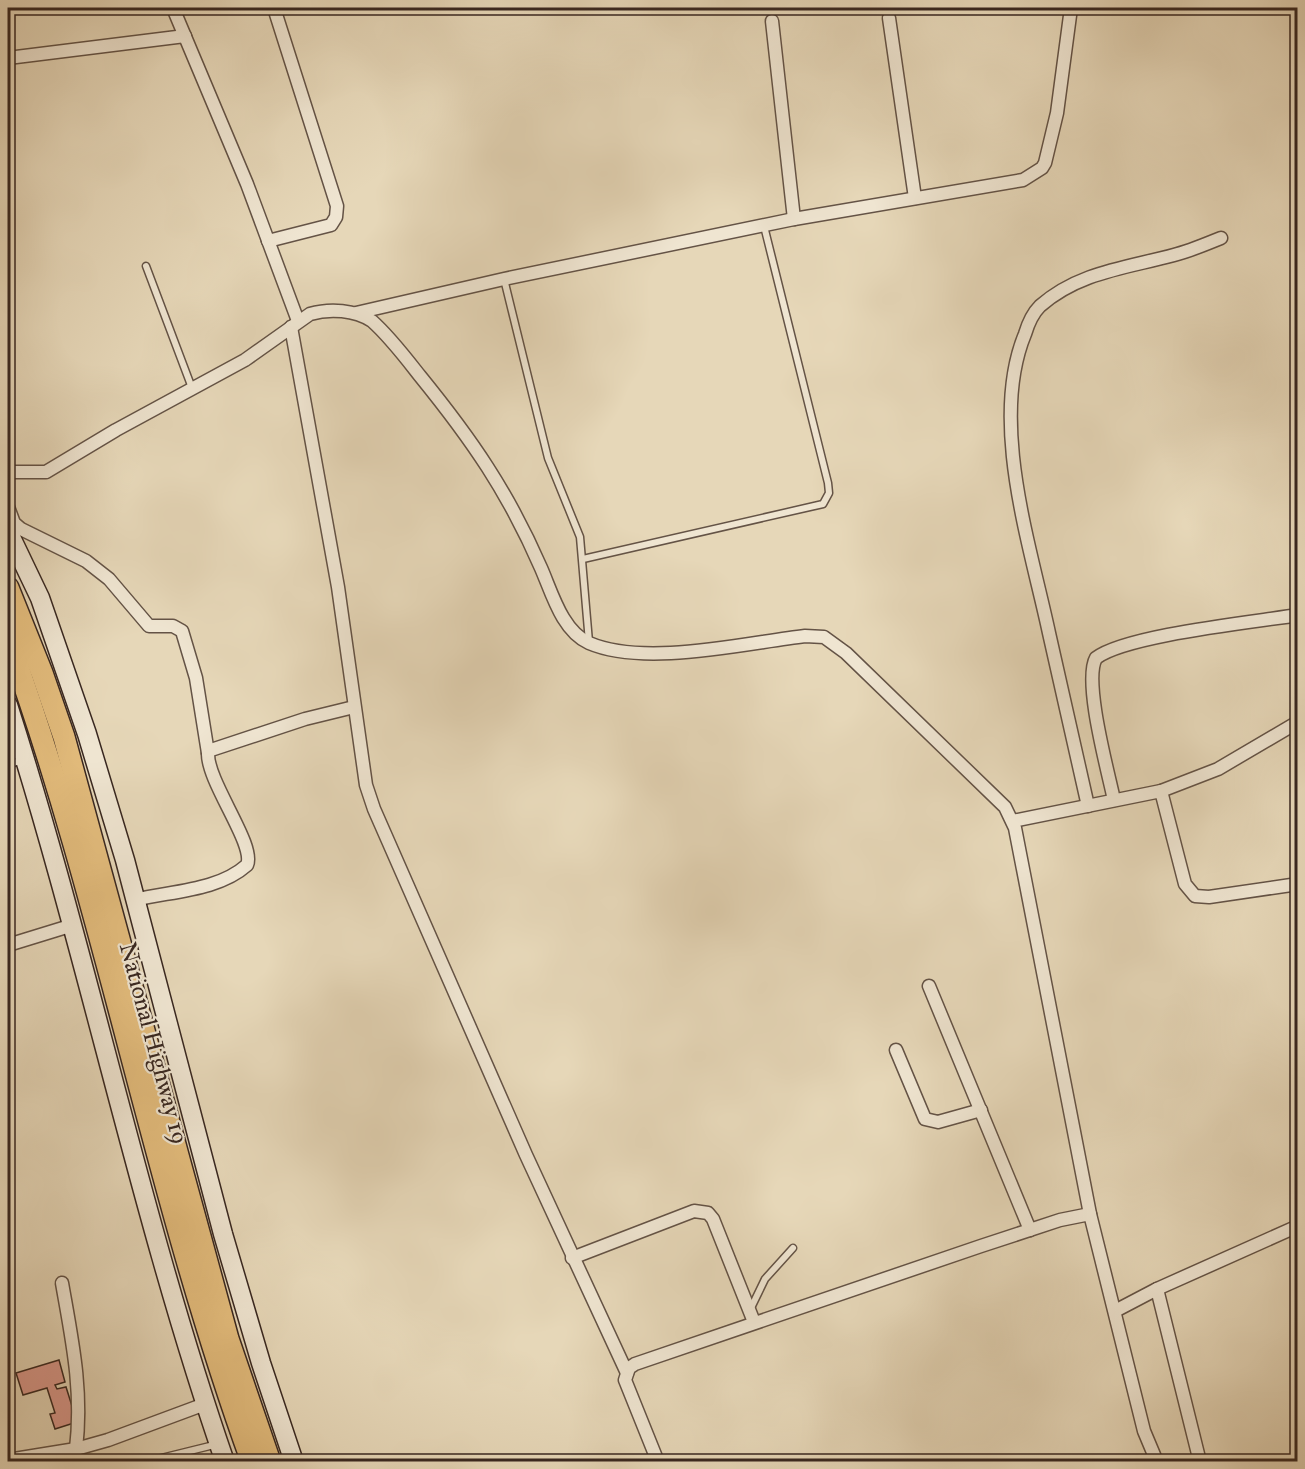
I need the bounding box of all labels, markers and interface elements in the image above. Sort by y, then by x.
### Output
street label: National Highway 19 [113,939,195,1147]

